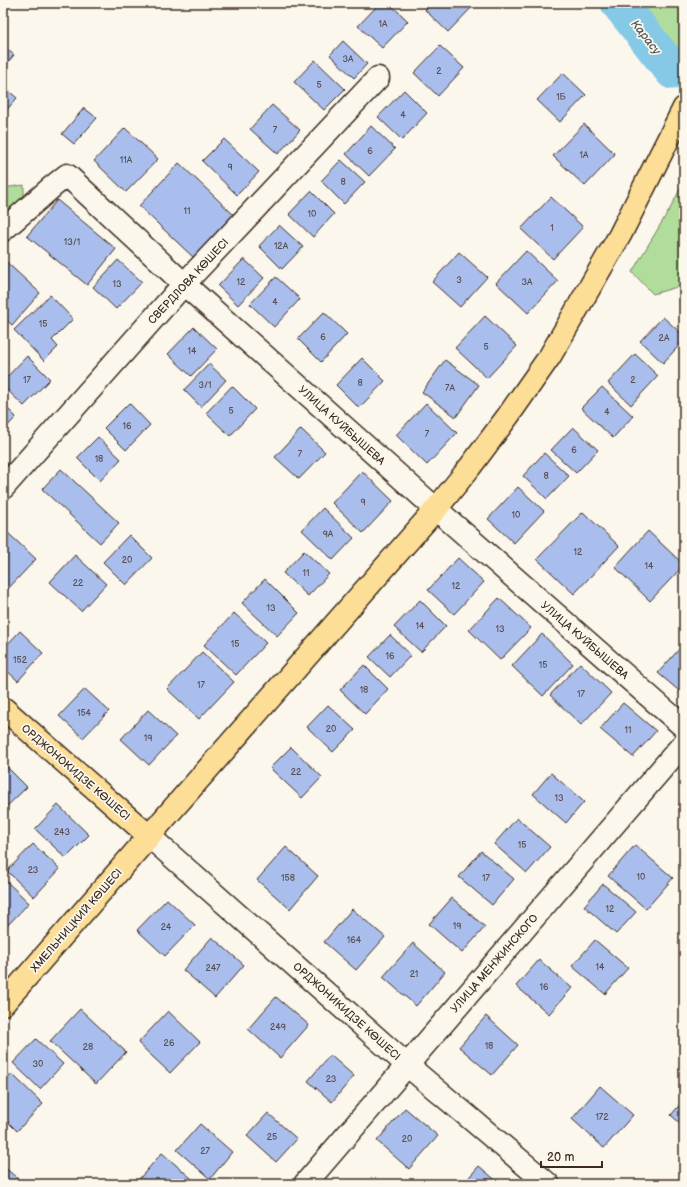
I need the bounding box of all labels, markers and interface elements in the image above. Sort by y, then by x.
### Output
water label: Карасу [627,17,664,58]
house number: 1А [379,19,388,30]
house number: 3А [343,54,354,65]
house number: 2 [436,66,442,77]
house number: 5 [316,80,322,91]
house number: 1Б [556,92,567,103]
house number: 4 [400,110,406,121]
house number: 7 [273,125,278,136]
house number: 6 [367,146,373,157]
house number: 1А [580,150,589,161]
house number: 11А [120,155,133,166]
house number: 9 [227,162,233,173]
house number: 8 [340,177,346,188]
house number: 11 [184,206,190,217]
house number: 10 [308,209,316,220]
house number: 1 [550,223,554,234]
street label: СВЕРДЛОВА КӨШЕСІ [145,236,231,327]
house number: 13/1 [64,237,80,248]
house number: 12А [274,241,289,252]
house number: 3 [456,275,462,286]
house number: 12 [237,277,246,288]
house number: 3А [522,277,533,288]
house number: 13 [112,279,122,290]
house number: 4 [272,297,278,308]
house number: 15 [39,319,47,330]
house number: 6 [320,332,326,343]
house number: 2А [659,333,670,344]
house number: 5 [483,342,489,353]
house number: 14 [188,346,197,357]
house number: 17 [23,375,32,386]
house number: 2 [630,375,636,386]
house number: 8 [357,378,363,389]
house number: 3/1 [198,380,212,391]
street label: УЛИЦА КУЙБЫШЕВА [296,383,388,468]
house number: 7А [445,383,455,394]
house number: 5 [228,406,234,417]
house number: 4 [604,407,610,418]
house number: 16 [123,421,132,432]
house number: 7 [425,429,430,440]
house number: 6 [571,445,577,456]
house number: 7 [298,449,303,460]
house number: 18 [95,454,103,465]
house number: 8 [543,471,549,482]
house number: 9 [360,497,366,508]
house number: 10 [512,510,520,521]
house number: 9А [323,529,334,540]
house number: 12 [574,547,583,558]
house number: 20 [122,555,132,566]
house number: 14 [645,561,654,572]
house number: 11 [303,568,309,579]
house number: 22 [73,578,84,589]
house number: 12 [452,581,461,592]
street label: УЛИЦА КУЙБЫШЕВА [538,599,631,682]
house number: 13 [266,603,276,614]
house number: 14 [416,621,425,632]
house number: 13 [495,624,505,635]
house number: 15 [231,639,239,650]
house number: 16 [386,651,395,662]
house number: 152 [13,655,28,666]
house number: 15 [539,660,547,671]
house number: 17 [197,680,206,691]
house number: 18 [360,685,368,696]
house number: 17 [577,689,586,700]
house number: 154 [77,708,92,719]
street label: ОРДЖОНОКИДЗЕ КӨШЕСІ [19,722,133,823]
house number: 20 [326,724,336,735]
house number: 11 [625,725,631,736]
house number: 19 [144,733,152,744]
house number: 22 [291,767,302,778]
house number: 13 [554,793,564,804]
house number: 243 [54,827,71,838]
house number: 15 [518,840,526,851]
house number: 23 [28,865,39,876]
street label: ХМЕЛЬНИЦКИЙ КӨШЕСІ [28,866,125,975]
house number: 10 [637,872,645,883]
house number: 158 [281,873,295,884]
house number: 17 [482,873,491,884]
house number: 12 [606,904,615,915]
street label: УЛИЦА МЕНЖИНСКОГО [448,911,541,1015]
house number: 19 [453,921,461,932]
house number: 24 [161,922,172,933]
house number: 164 [347,935,362,946]
street label: ОРДЖОНИКИДЗЕ КӨШЕСІ [290,960,403,1063]
house number: 14 [596,962,605,973]
house number: 247 [205,963,221,974]
house number: 21 [410,969,418,980]
house number: 16 [540,982,549,993]
house number: 249 [270,1022,286,1033]
house number: 26 [164,1038,175,1049]
house number: 18 [485,1041,493,1052]
house number: 28 [83,1042,93,1053]
house number: 30 [33,1059,43,1070]
house number: 23 [326,1074,337,1085]
house number: 172 [595,1112,609,1123]
house number: 25 [267,1132,277,1143]
house number: 20 [402,1134,412,1145]
scale bar [541,1143,602,1169]
house number: 27 [200,1146,210,1157]
text: 20 m [547,1150,574,1165]

